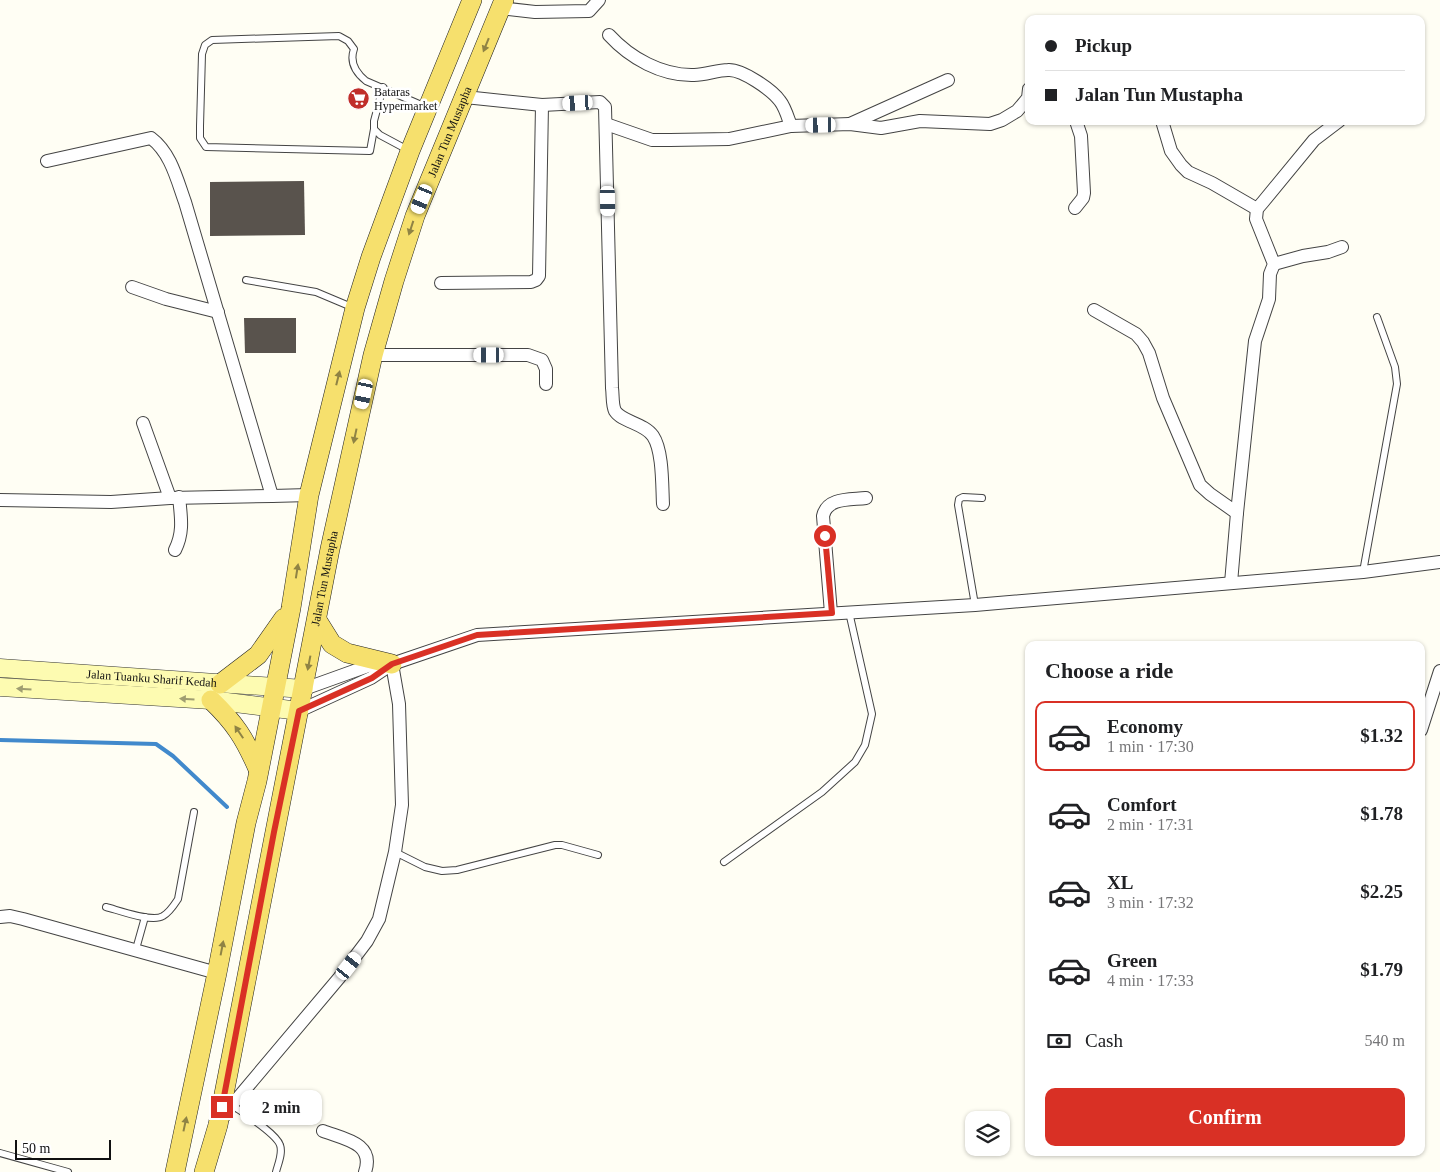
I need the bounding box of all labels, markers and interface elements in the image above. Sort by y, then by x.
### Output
text: Pickup [1075,35,1132,56]
one-way arrow [481,38,489,52]
street label: Jalan Tun Mustapha [425,84,475,179]
text: Jalan Tun Mustapha [1075,84,1243,105]
place label: Bataras Hypermarket [374,85,438,113]
supermarket icon: Bataras Hypermarket [346,87,370,111]
car [562,95,593,111]
car [805,117,836,133]
car [409,182,434,216]
car [600,186,615,216]
one-way arrow [407,221,415,236]
car [474,348,504,363]
one-way arrow [334,371,342,386]
car [353,378,374,410]
one-way arrow [351,428,359,443]
route start [814,525,836,547]
street label: Jalan Tun Mustapha [308,529,341,627]
one-way arrow [293,563,301,579]
one-way arrow [304,656,312,672]
text: Choose a ride [1045,658,1173,683]
street label: Jalan Tuanku Sharif Kedah [86,667,217,690]
one-way arrow [16,684,32,692]
one-way arrow [178,694,194,702]
icon: car [1047,714,1092,759]
text: Economy [1107,716,1183,737]
one-way arrow [234,725,244,738]
text: $1.32 [1360,725,1403,746]
text: 1 min · 17:30 [1107,738,1194,755]
icon: car [1047,792,1092,837]
text: Comfort [1107,794,1177,815]
text: $1.78 [1360,803,1403,824]
text: 2 min · 17:31 [1107,816,1194,833]
icon: car [1047,870,1092,915]
text: XL [1107,872,1133,893]
text: $2.25 [1360,881,1403,902]
text: 3 min · 17:32 [1107,894,1194,911]
one-way arrow [218,941,226,956]
icon: car [1047,948,1092,993]
car [333,950,364,982]
text: Green [1107,950,1157,971]
text: $1.79 [1360,959,1403,980]
text: 4 min · 17:33 [1107,972,1194,989]
icon: cash [1045,1027,1073,1055]
text: Cash [1085,1030,1123,1051]
text: 540 m [1365,1032,1405,1049]
button: Confirm [1045,1088,1405,1146]
callout: 2 min [240,1090,322,1124]
route end [211,1096,233,1118]
text: 2 min [262,1099,300,1116]
map controls [965,1111,1010,1156]
button: layers [965,1111,1010,1156]
one-way arrow [181,1117,189,1132]
scale bar [15,1137,111,1160]
text: 50 m [22,1141,50,1156]

